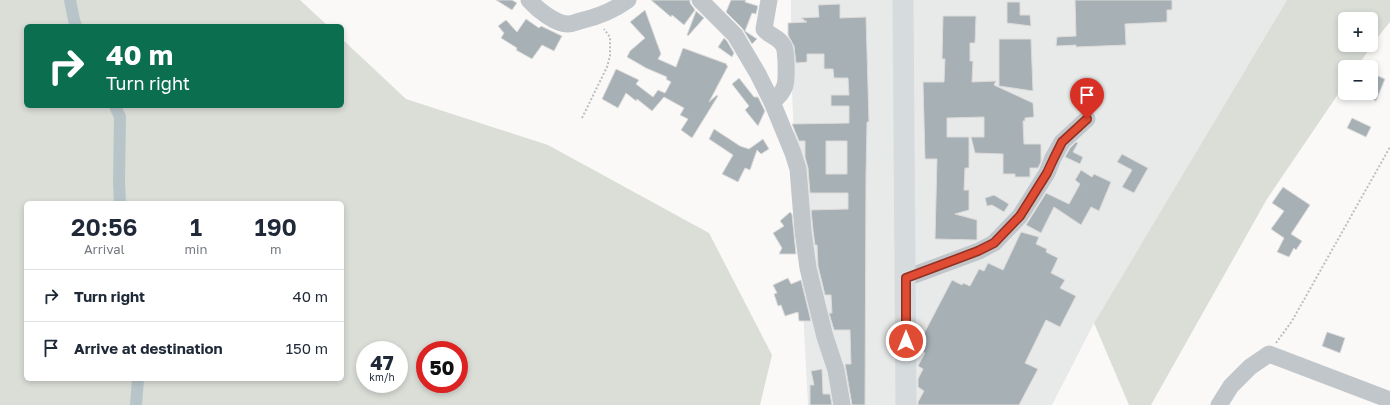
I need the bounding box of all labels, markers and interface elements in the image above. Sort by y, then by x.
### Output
map controls [1338,12,1378,100]
button: + [1338,12,1378,52]
text: 40 m [106,38,173,71]
icon: right [40,40,92,92]
button: − [1338,60,1378,100]
text: Turn right [106,72,190,94]
pin [1070,78,1104,119]
icon: arrive [1076,84,1098,106]
text: 20:56 [71,212,138,241]
text: 1 [190,212,202,241]
text: 190 [255,212,297,241]
text: Arrival [84,241,125,257]
text: min [185,241,208,257]
text: m [270,241,282,257]
icon: right [40,285,62,307]
text: Turn right [74,287,145,305]
text: 40 m [293,287,328,305]
position arrow [885,320,927,362]
icon: arrive [40,337,62,359]
text: Arrive at destination [74,339,223,357]
text: 150 m [286,339,328,357]
speed limit sign: 50 [416,341,468,393]
text: 47 [370,350,394,374]
text: km/h [369,371,395,383]

